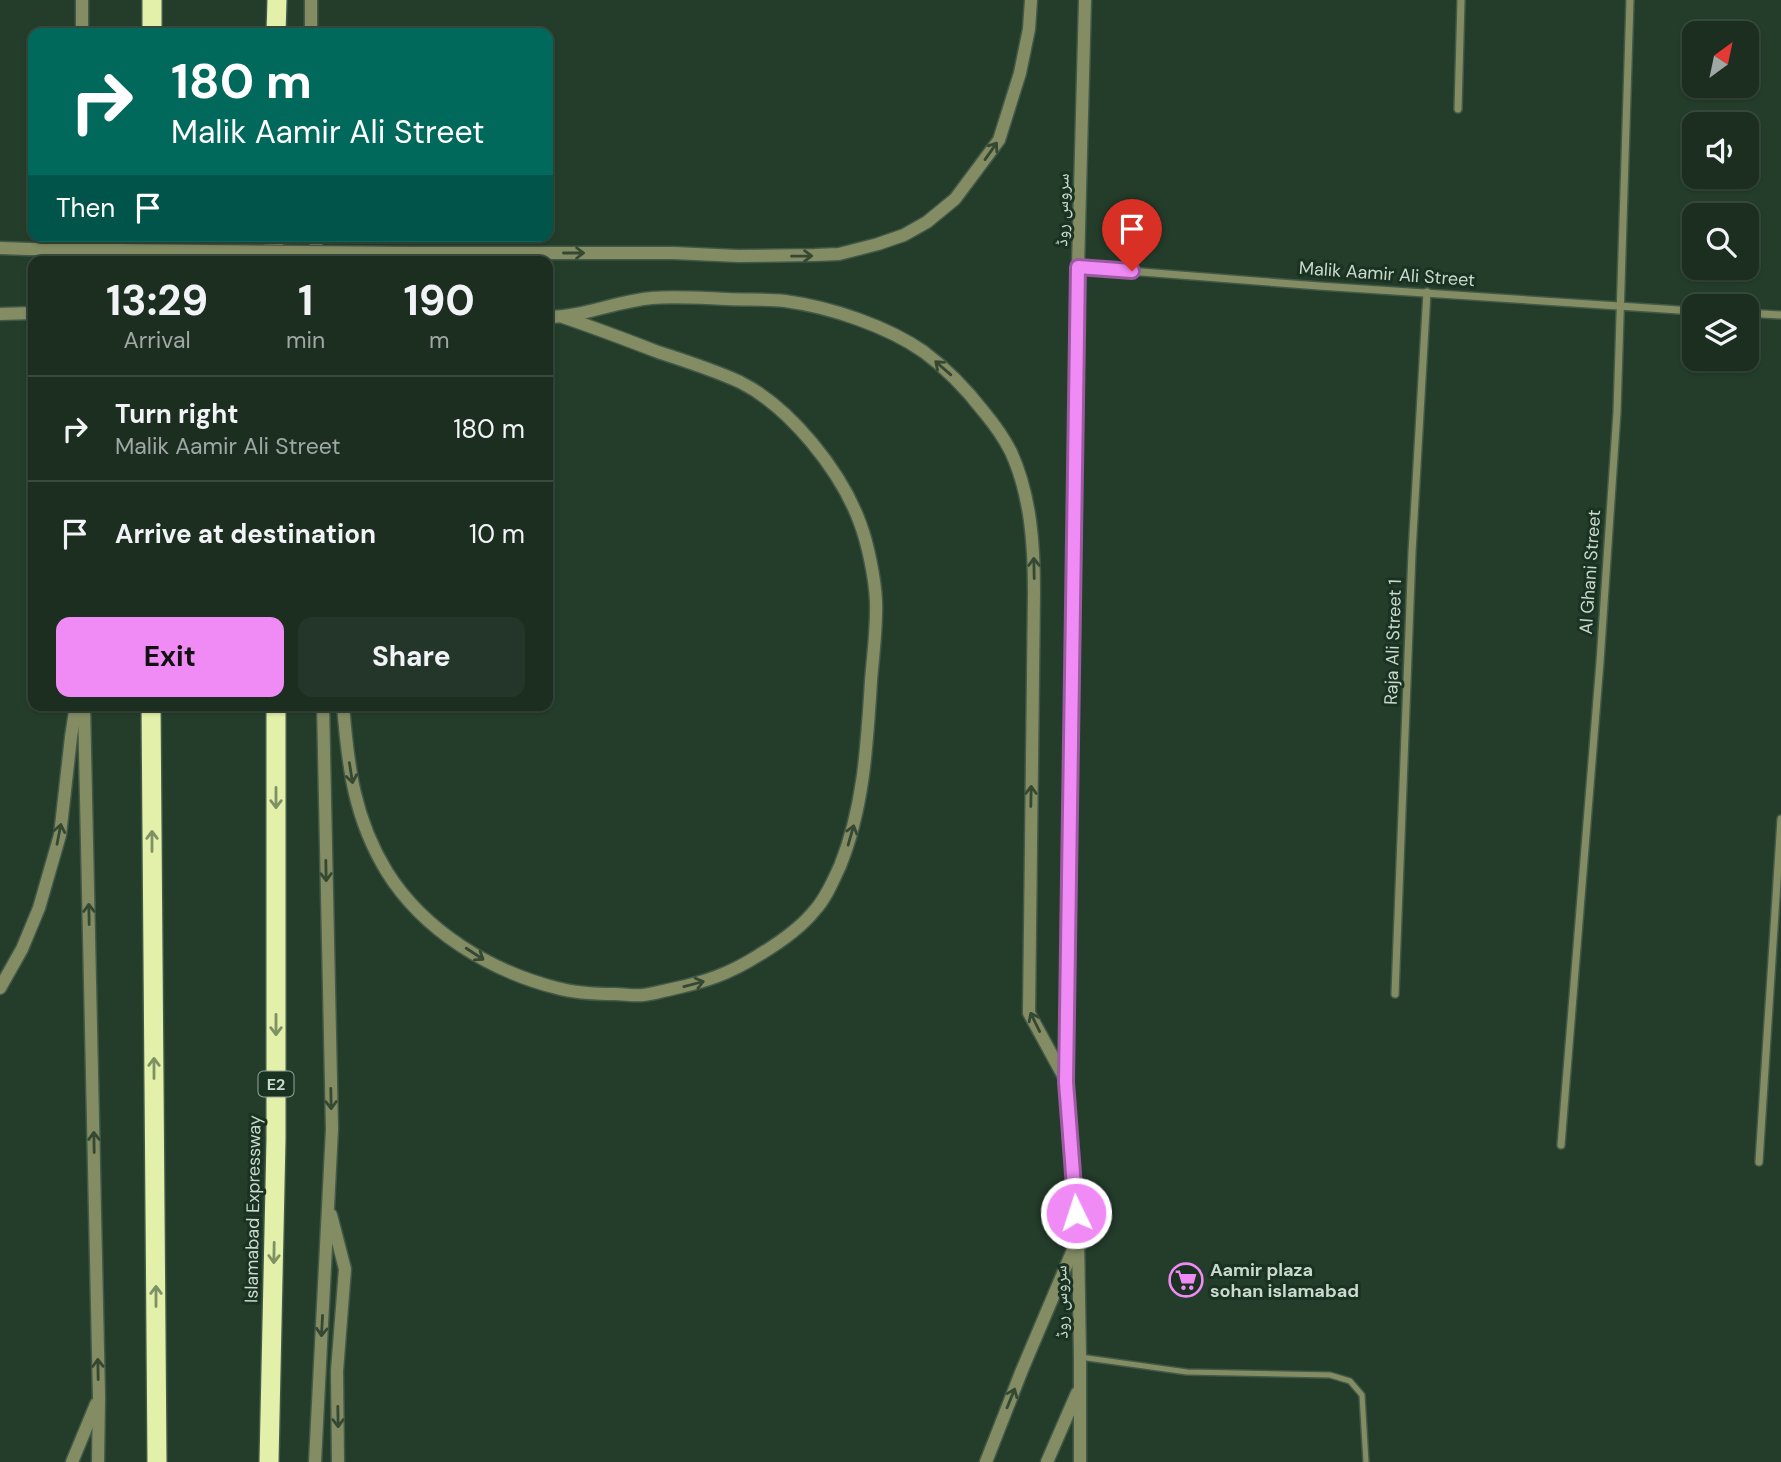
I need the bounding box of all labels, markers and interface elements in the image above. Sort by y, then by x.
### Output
north arrow [1682,21,1759,98]
map controls [1682,21,1759,371]
text: 180 m [171,49,312,113]
icon: right [56,56,147,147]
text: Malik Aamir Ali Street [171,111,485,153]
button: sound [1682,112,1759,189]
one-way arrow [984,142,998,161]
street label: سروس روڈ [1049,173,1075,247]
icon: arrive [129,189,167,227]
text: Then [56,191,115,225]
pin [1102,199,1162,271]
button: search [1682,203,1759,280]
icon: arrive [1113,210,1151,248]
one-way arrow [563,246,586,260]
one-way arrow [790,249,813,262]
street label: Malik Aamir Ali Street [1298,256,1476,292]
text: 13:29 [106,273,208,328]
text: 1 [298,273,313,328]
text: 190 [403,273,475,328]
button: layers [1682,294,1759,371]
text: Arrival [124,325,191,355]
text: min [286,325,325,355]
text: m [429,325,449,355]
one-way arrow [934,360,952,376]
text: Turn right [115,397,239,431]
icon: right [56,410,94,448]
text: 180 m [453,412,525,446]
text: Malik Aamir Ali Street [115,431,340,461]
street label: Al Ghani Street [1574,509,1606,635]
icon: arrive [56,515,94,553]
text: Arrive at destination [115,517,376,551]
text: 10 m [469,517,525,551]
one-way arrow [1027,557,1041,580]
street label: Raja Ali Street 1 [1379,579,1407,705]
button: Exit [56,617,284,697]
button: Share [298,617,525,697]
one-way arrow [345,761,358,784]
one-way arrow [1025,784,1038,807]
one-way arrow [269,786,283,809]
one-way arrow [53,823,66,846]
one-way arrow [845,825,858,847]
one-way arrow [146,830,159,853]
one-way arrow [319,860,332,883]
one-way arrow [82,903,96,926]
one-way arrow [465,947,484,962]
one-way arrow [682,977,704,990]
one-way arrow [1027,1012,1041,1033]
one-way arrow [269,1014,283,1037]
one-way arrow [147,1057,161,1080]
road number: E2 [258,1072,294,1096]
one-way arrow [324,1087,338,1110]
street label: Islamabad Expressway [239,1115,267,1303]
one-way arrow [87,1131,100,1154]
position arrow [1039,1176,1113,1250]
one-way arrow [267,1241,280,1264]
place label: Aamir plaza sohan islamabad [1210,1258,1359,1303]
supermarket icon: Aamir plaza sohan islamabad [1167,1261,1205,1299]
street label: سروس روڈ [1048,1265,1074,1339]
one-way arrow [149,1285,163,1308]
one-way arrow [315,1314,328,1337]
one-way arrow [92,1358,105,1381]
one-way arrow [1005,1388,1018,1410]
one-way arrow [331,1406,344,1429]

